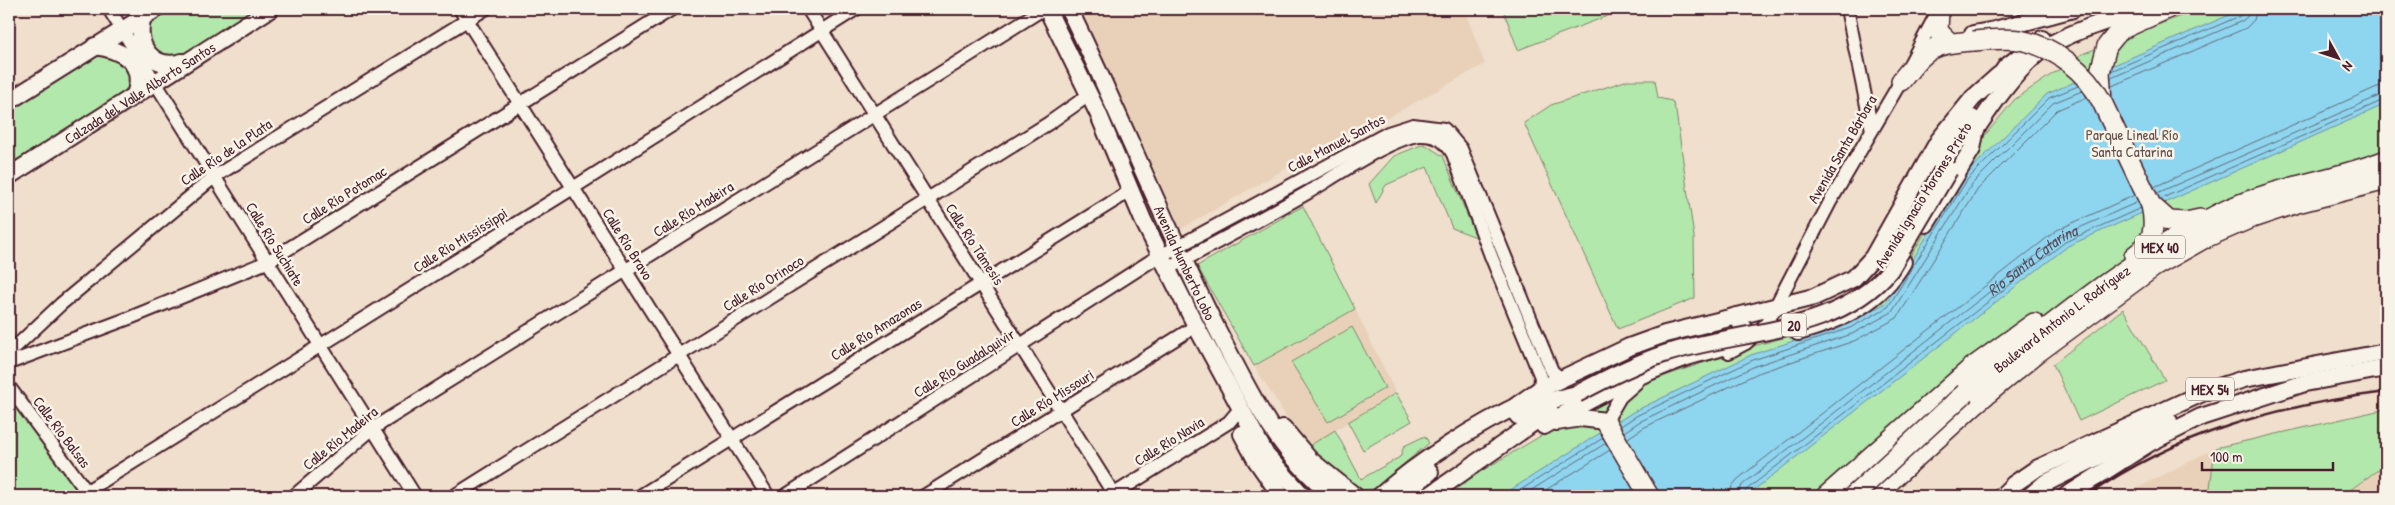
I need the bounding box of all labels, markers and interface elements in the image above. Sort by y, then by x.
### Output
north arrow [2312,32,2362,82]
street label: Calzada del Valle Alberto Santos [60,36,219,149]
text: N [2338,58,2358,76]
street label: Avenida Santa Bárbara [1803,91,1882,207]
street label: Calle Manuel Santos [1284,108,1389,178]
street label: Calle Río de la Plata [176,113,276,190]
street label: Avenida Ignacio Morones Prieto [1869,118,1977,272]
park label: Parque Lineal Río Santa Catarina [2086,124,2178,162]
street label: Calle Río Potomac [298,161,390,229]
street label: Calle Río Madeira [649,176,737,242]
street label: Calle Río Suchiate [241,198,309,290]
street label: Calle Río Támesis [941,199,1009,289]
street label: Calle Río Mississippi [409,202,511,278]
street label: Avenida Humberto Lobo [1149,202,1221,324]
street label: Calle Río Bravo [598,204,658,284]
water label: Río Santa Catarina [1982,219,2082,301]
road number: MEX 40 [2135,236,2185,258]
street label: Calle Río Orinoco [718,250,808,316]
street label: Boulevard Antonio L. Rodríguez [1989,259,2134,377]
street label: Calle Río Amazonas [826,292,926,365]
road number: 20 [1782,314,1806,336]
street label: Calle Río Guadalquivir [909,323,1019,403]
street label: Calle Río Missouri [1006,364,1098,432]
road number: MEX 54 [2186,378,2234,400]
street label: Calle Río Balsas [28,392,96,472]
street label: Calle Río Madeira [298,401,382,475]
street label: Calle Río Navia [1130,411,1208,471]
scale bar [2202,440,2334,472]
text: 100 m [2210,446,2243,467]

